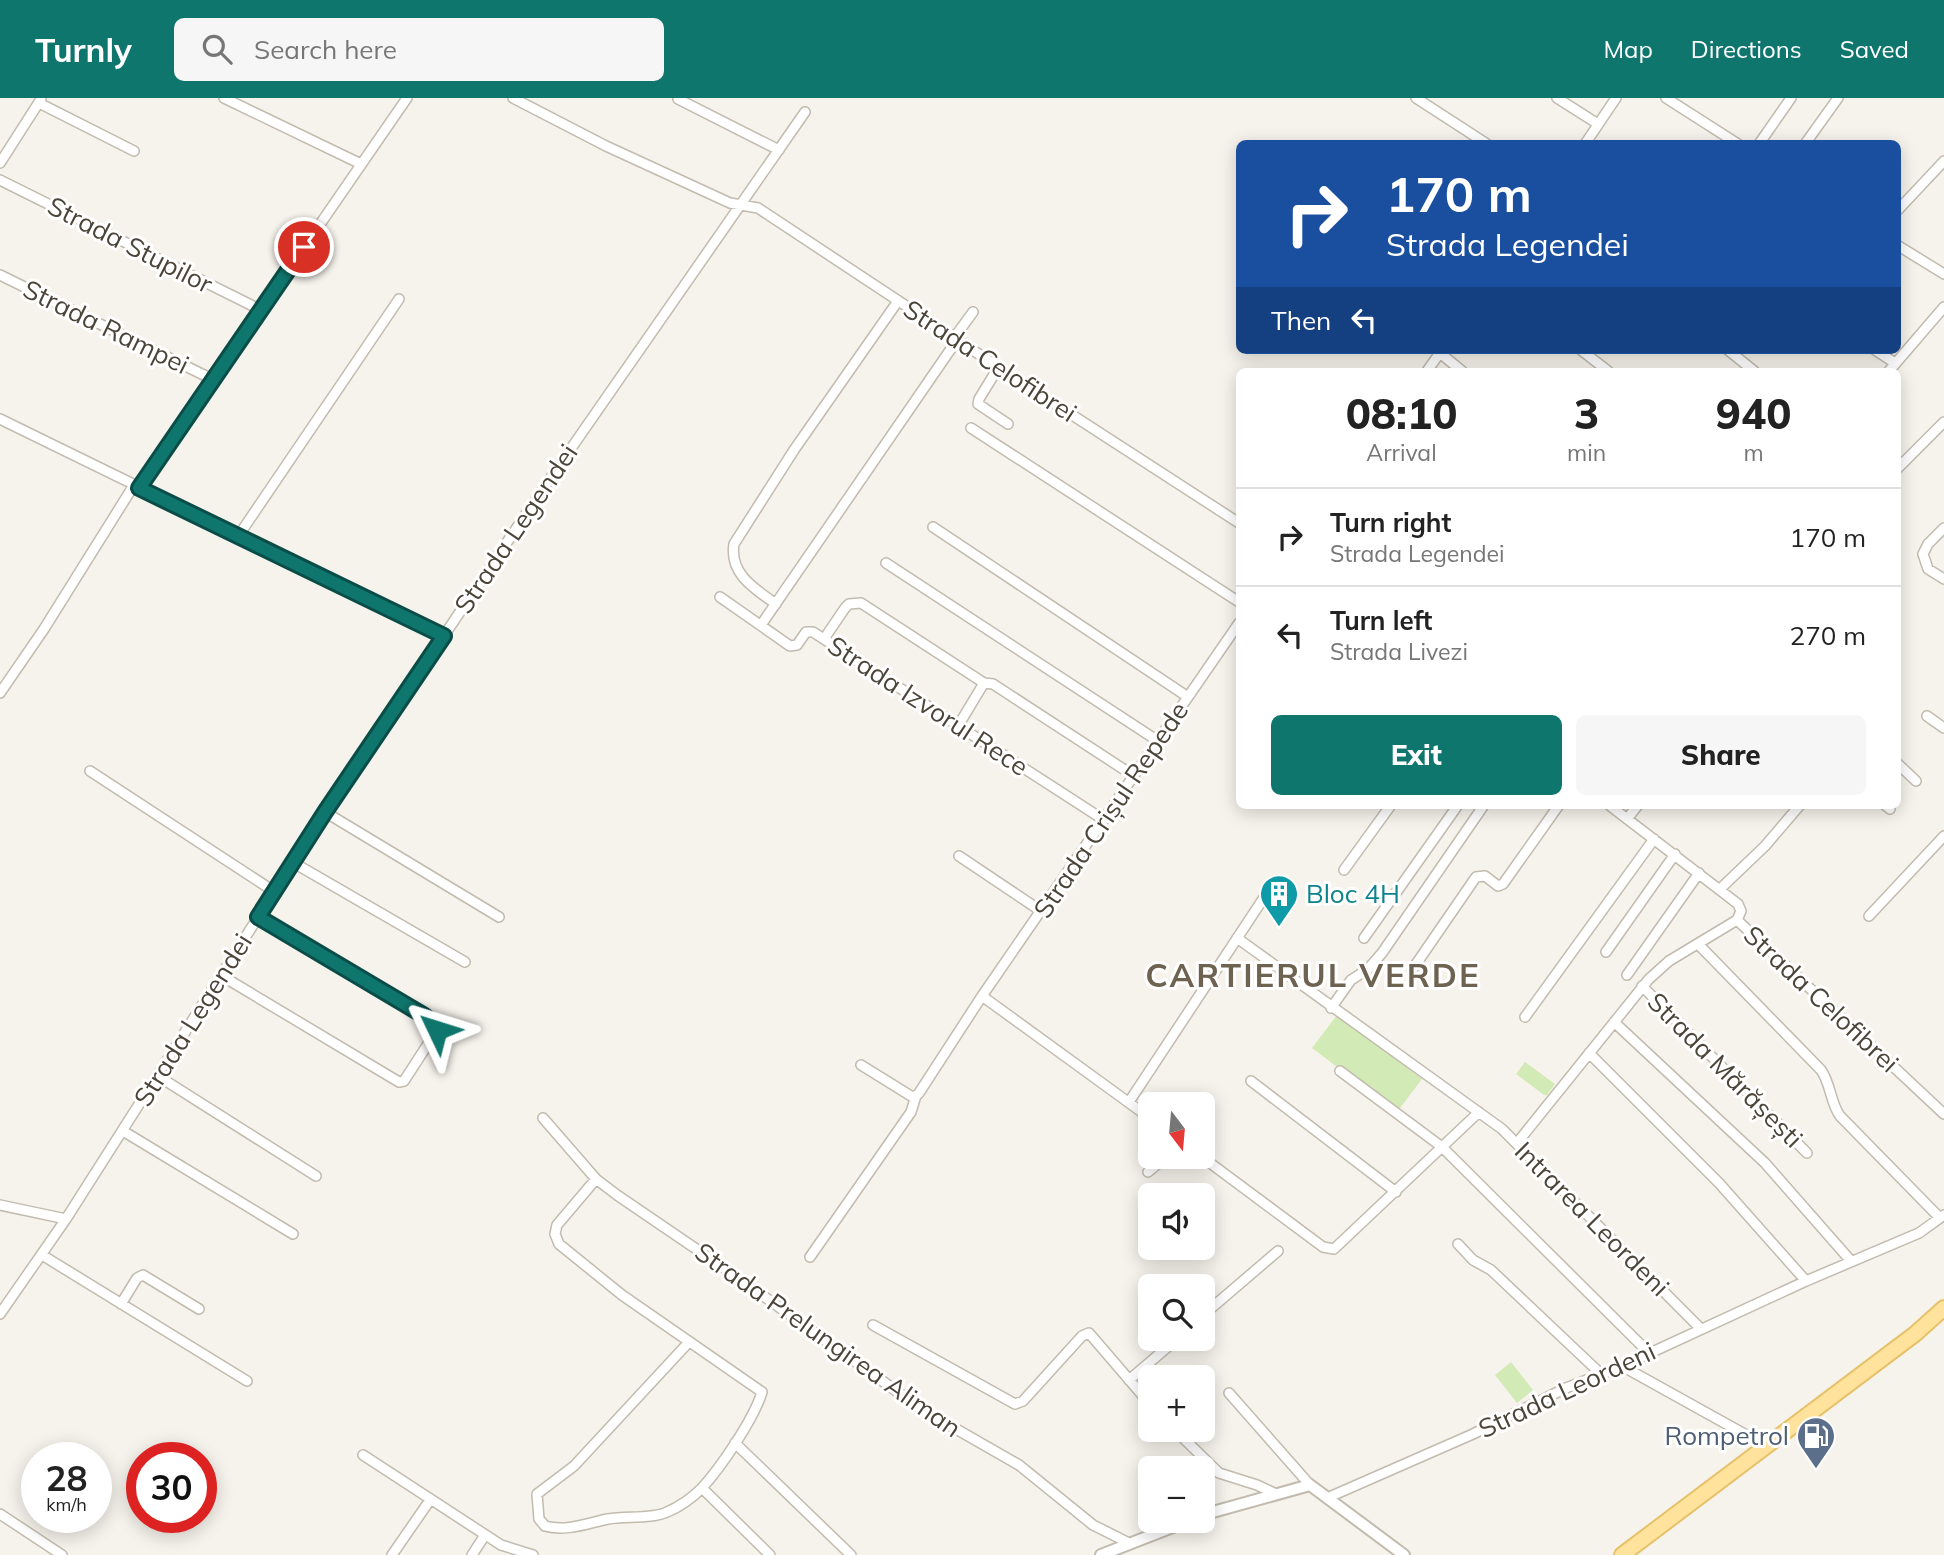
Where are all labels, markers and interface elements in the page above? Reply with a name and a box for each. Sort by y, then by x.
search box [174,18,664,81]
text: Turnly [35,29,132,70]
icon: search [198,30,236,68]
text: Search here [254,33,397,66]
text: Map [1603,34,1653,64]
text: Directions [1691,34,1802,64]
text: Saved [1840,34,1909,64]
text: 170 m [1386,163,1532,224]
icon: right [1271,168,1362,259]
street label: Strada Stupilor [42,189,219,301]
pin [274,217,334,277]
text: Strada Legendei [1386,224,1629,264]
icon: arrive [285,228,323,266]
street label: Strada Rampei [18,272,195,381]
street label: Strada Celofibrei [897,292,1083,429]
icon: left [1345,301,1383,339]
text: Then [1271,304,1331,337]
text: 08:10 [1346,387,1457,440]
text: 3 [1574,387,1599,440]
text: 940 [1716,387,1791,440]
street label: Strada Legendei [447,438,584,620]
text: Arrival [1366,438,1437,467]
text: min [1567,438,1606,467]
text: m [1743,438,1764,467]
text: Turn right [1330,506,1451,539]
icon: right [1271,518,1309,556]
text: 170 m [1790,521,1866,554]
text: Strada Legendei [1330,539,1505,568]
text: Turn left [1330,604,1432,637]
icon: left [1271,616,1309,654]
text: 270 m [1790,619,1866,652]
street label: Strada Izvorul Rece [822,628,1035,783]
text: Strada Livezi [1330,637,1468,666]
street label: Strada Crișul Repede [1026,695,1195,924]
button: Exit [1271,715,1562,795]
button: Share [1576,715,1866,795]
building icon: Bloc 4H [1258,873,1300,928]
place label: Bloc 4H [1306,877,1400,910]
street label: Strada Celofibrei [1737,918,1906,1079]
street label: Strada Legendei [126,927,259,1112]
district label: CARTIERUL VERDE [1145,954,1481,995]
street label: Strada Mărășești [1641,985,1810,1154]
position arrow [400,993,474,1067]
north arrow [1138,1092,1214,1169]
map controls [1138,1092,1215,1533]
street label: Intrarea Leordeni [1508,1134,1677,1303]
button: sound [1138,1183,1215,1260]
street label: Strada Prelungirea Aliman [689,1235,968,1444]
button: search [1138,1274,1215,1351]
street label: Strada Leordeni [1473,1334,1661,1445]
button: + [1138,1365,1215,1442]
fuel station icon: Rompetrol [1795,1415,1837,1470]
place label: Rompetrol [1664,1419,1789,1452]
speed limit sign: 30 [126,1442,217,1533]
text: 28 [45,1456,88,1500]
button: − [1138,1456,1215,1533]
text: km/h [46,1493,87,1516]

